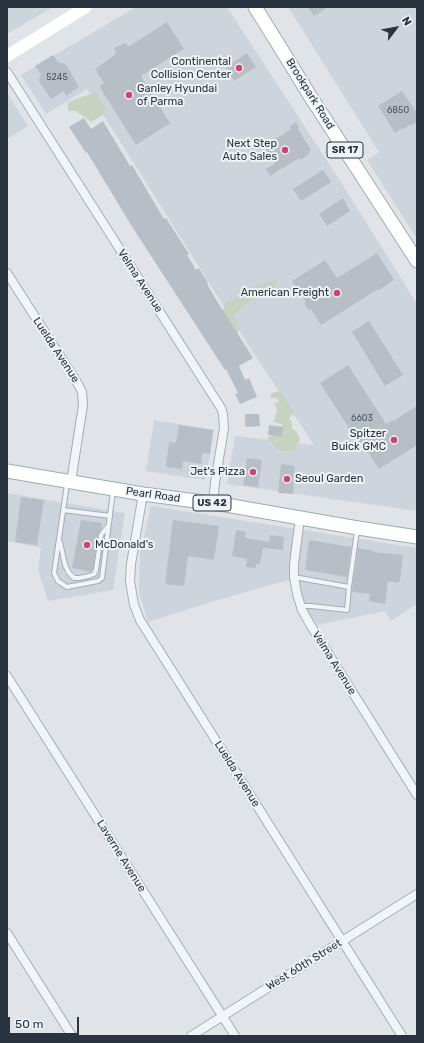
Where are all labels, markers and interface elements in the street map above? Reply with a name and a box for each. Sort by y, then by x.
north arrow [376,8,416,48]
text: N [399,15,414,28]
place label: Continental Collision Center [151,55,231,81]
street label: Brookpark Road [283,56,337,132]
marker: Continental Collision Center [234,63,244,73]
house number: 5245 [46,72,68,82]
place label: Ganley Hyundai of Parma [137,82,217,108]
marker: Ganley Hyundai of Parma [124,90,134,100]
house number: 6850 [387,105,409,115]
place label: Next Step Auto Sales [222,137,277,163]
road number: SR 17 [327,142,363,158]
marker: Next Step Auto Sales [280,145,290,155]
street label: Velma Avenue [115,247,165,315]
place label: American Freight [241,286,329,300]
marker: American Freight [332,288,342,298]
street label: Luelda Avenue [30,315,82,385]
house number: 6603 [351,413,373,423]
place label: Spitzer Buick GMC [331,427,386,453]
marker: Spitzer Buick GMC [389,435,399,445]
place label: Jet's Pizza [190,465,245,479]
marker: Jet's Pizza [248,467,258,477]
place label: Seoul Garden [295,472,363,486]
marker: Seoul Garden [282,474,292,484]
street label: Pearl Road [125,485,181,505]
road number: US 42 [193,495,231,511]
place label: McDonald's [95,538,153,552]
marker: McDonald's [82,540,92,550]
street label: Velma Avenue [309,629,359,697]
street label: Luelda Avenue [211,739,263,809]
street label: Laverne Avenue [94,818,148,894]
street label: West 60th Street [264,936,344,994]
scale bar [10,1009,81,1035]
text: 50 m [15,1017,43,1031]

